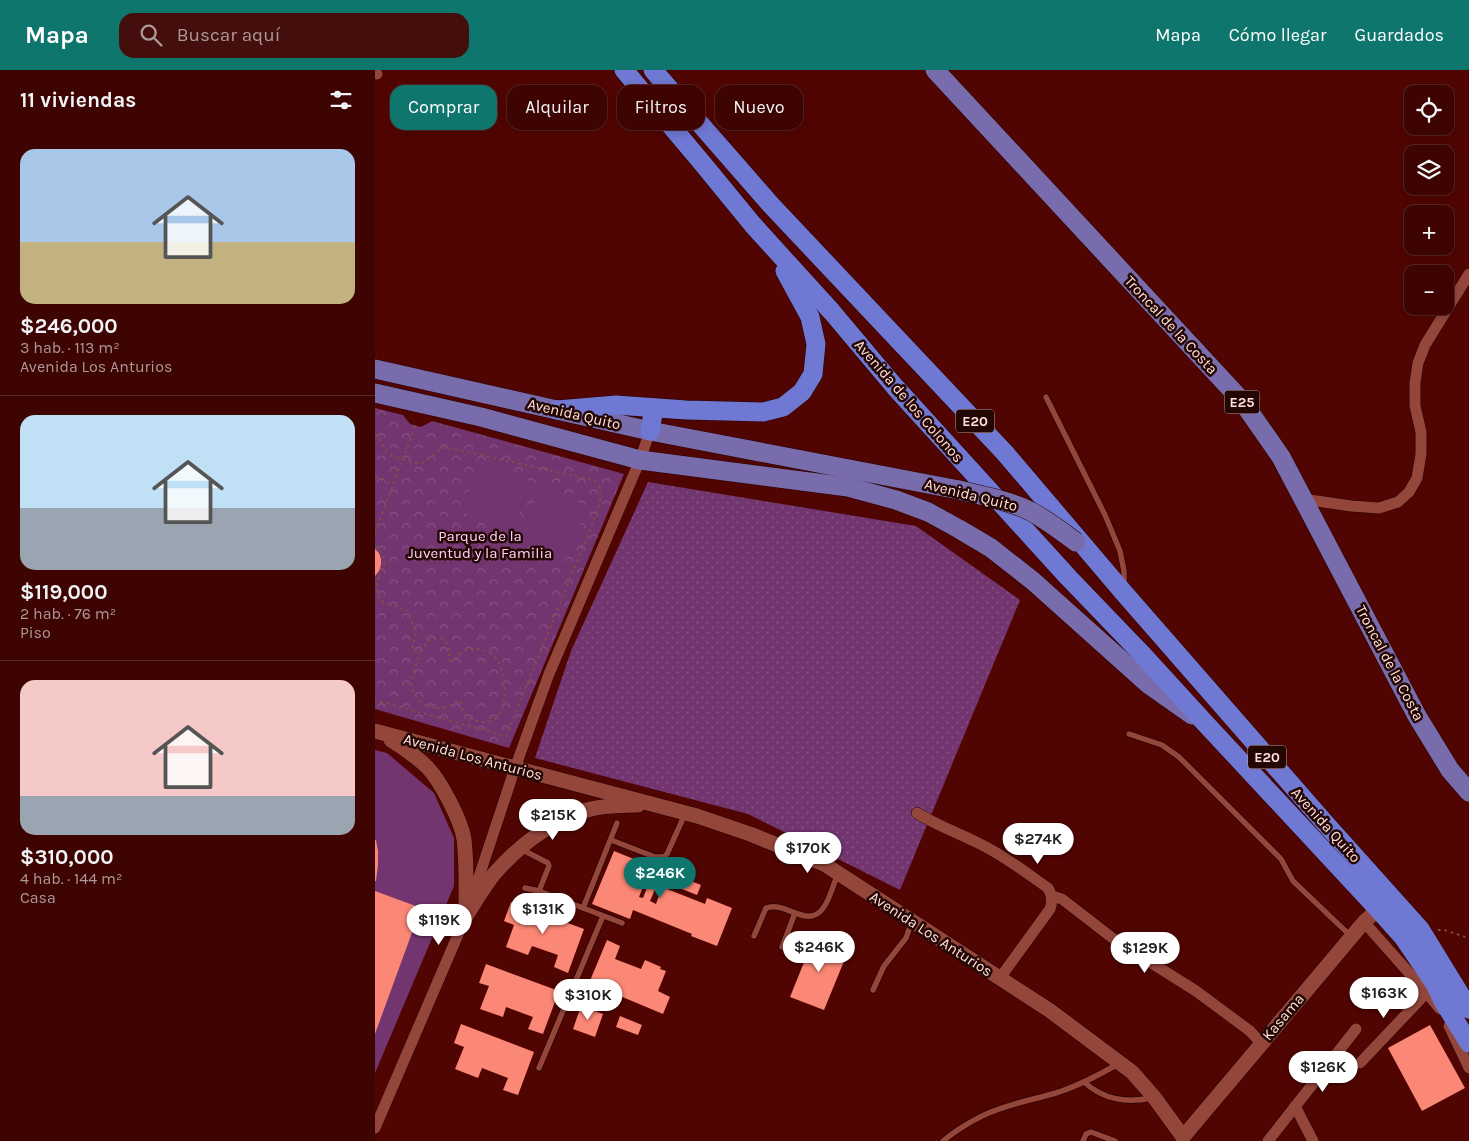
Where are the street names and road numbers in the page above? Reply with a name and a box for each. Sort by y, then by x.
street label: Troncal de la Costa [1121,272,1221,378]
street label: Avenida de los Colonos [851,336,967,466]
road number: E25 [1225,391,1259,414]
street label: Avenida Quito [526,395,622,433]
road number: E20 [956,410,994,432]
street label: Avenida Quito [923,475,1019,515]
street label: Troncal de la Costa [1352,602,1428,724]
street label: Avenida Los Anturios [402,730,544,784]
road number: E20 [1248,746,1286,769]
street label: Avenida Quito [1288,784,1364,866]
street label: Avenida Los Anturios [866,888,996,980]
street label: Kasama [1258,990,1308,1044]

